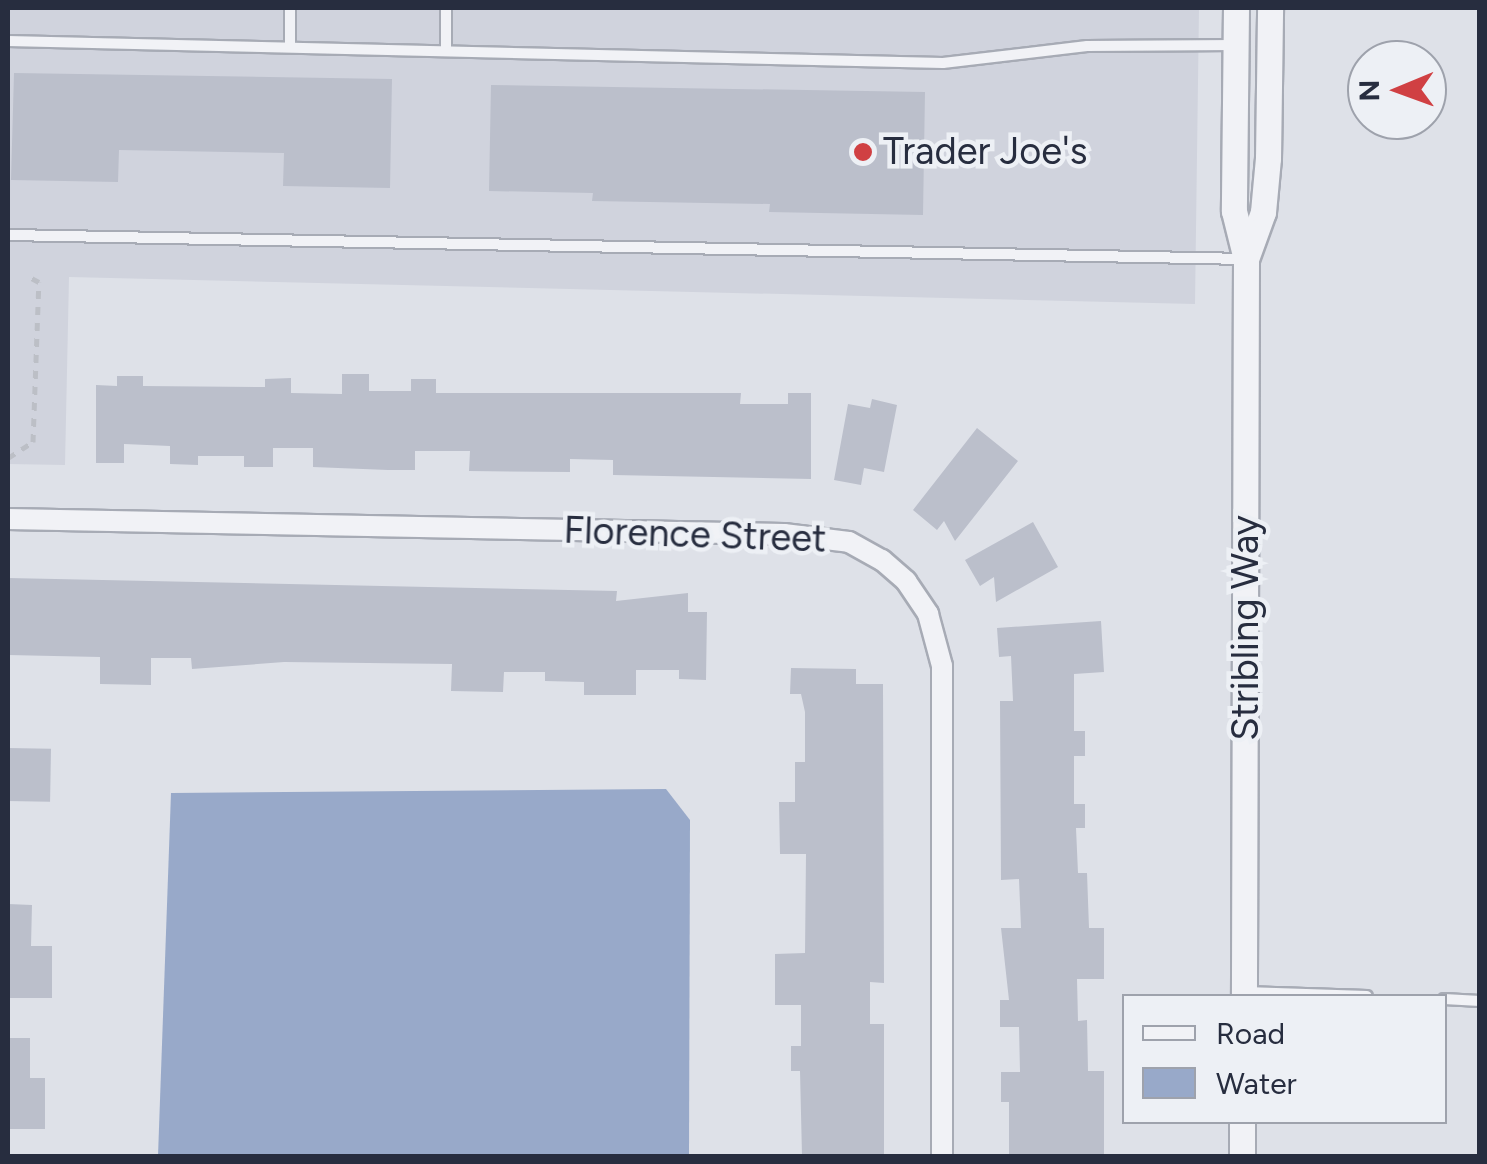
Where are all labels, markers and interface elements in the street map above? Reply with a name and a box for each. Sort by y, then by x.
north arrow [1347,40,1447,140]
text: N [1352,79,1386,102]
place label: Trader Joe's [883,129,1087,175]
marker: Trader Joe's [852,141,874,163]
street label: Florence Street [563,508,827,562]
street label: Stribling Way [1223,515,1269,741]
legend [1122,994,1447,1124]
text: Road [1216,1015,1285,1052]
text: Water [1216,1065,1297,1102]

